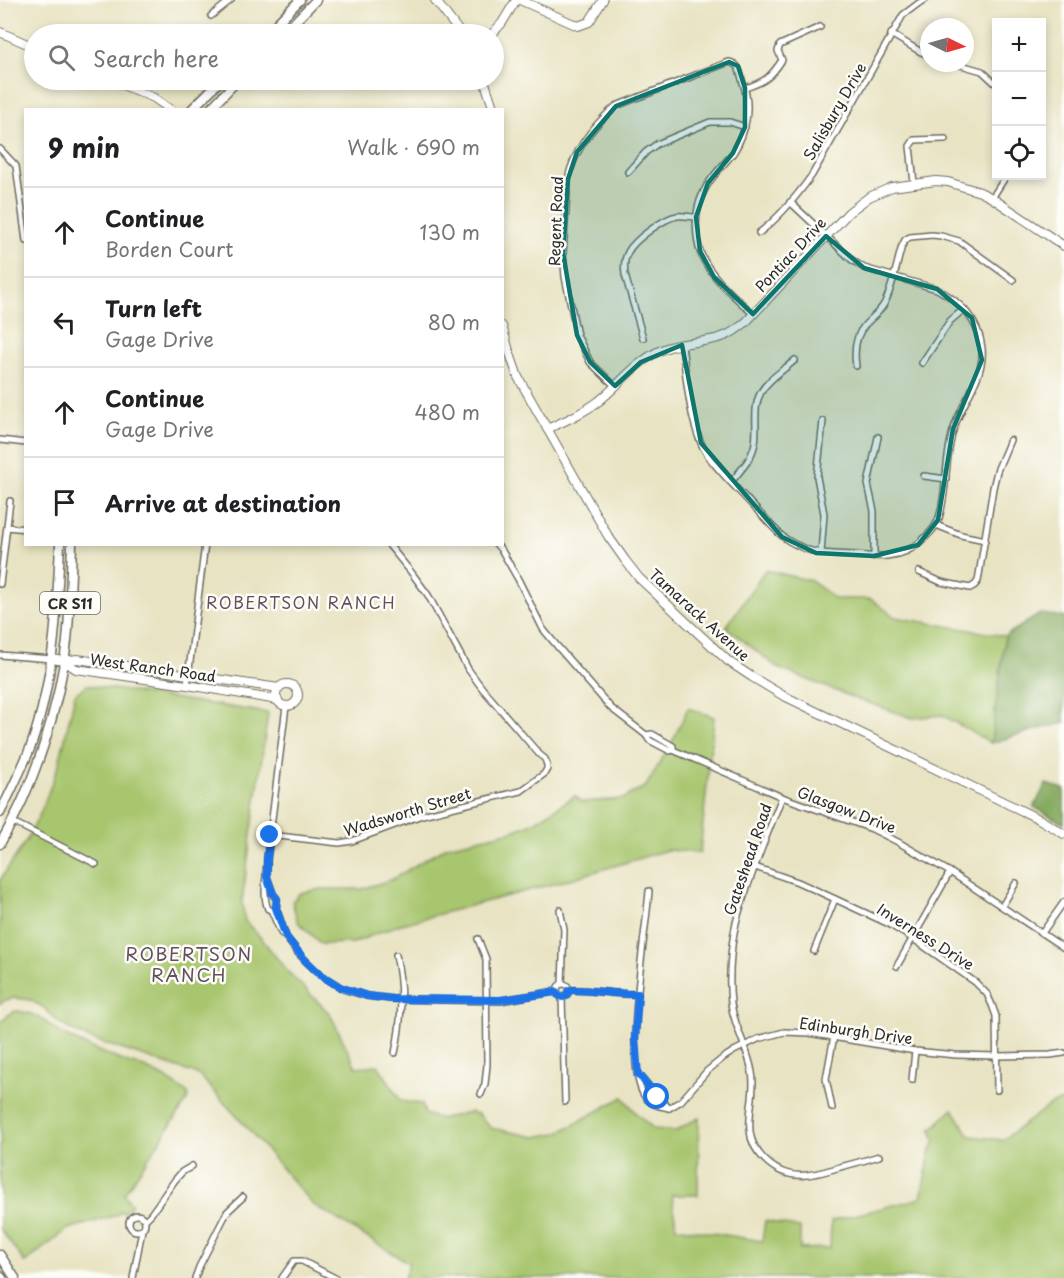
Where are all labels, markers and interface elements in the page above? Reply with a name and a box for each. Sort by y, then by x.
north arrow [920,18,974,72]
map controls [992,18,1046,180]
button: + [992,18,1046,72]
search box [24,24,504,90]
icon: search [45,41,78,74]
text: Search here [93,41,219,74]
street label: Salisbury Drive [797,58,871,164]
button: − [992,72,1046,126]
button: locate [992,126,1046,180]
text: 9 min [48,128,120,167]
text: Walk · 690 m [347,132,480,162]
street label: Regent Road [542,176,568,266]
text: Continue [105,201,204,234]
street label: Pontiac Drive [749,211,831,297]
icon: ahead [48,216,81,249]
text: 130 m [420,217,480,247]
text: Borden Court [105,234,233,264]
text: Turn left [105,291,202,324]
icon: left [48,306,81,339]
text: 80 m [428,307,480,337]
text: Gage Drive [105,324,214,354]
text: Continue [105,381,204,414]
icon: ahead [48,396,81,429]
text: 480 m [415,397,480,427]
text: Gage Drive [105,414,214,444]
icon: arrive [48,486,81,519]
text: Arrive at destination [105,486,341,519]
street label: Tamarack Avenue [644,562,756,666]
district label: ROBERTSON RANCH [206,590,396,614]
road number: CR S11 [40,592,100,614]
street label: West Ranch Road [88,647,218,687]
street label: Glasgow Drive [794,780,900,838]
street label: Wadsworth Street [341,781,473,841]
street label: Gateshead Road [717,800,777,918]
route end [256,821,282,847]
street label: Inverness Drive [873,897,979,975]
district label: ROBERTSON RANCH [125,940,253,988]
street label: Edinburgh Drive [798,1011,914,1049]
route start [643,1083,669,1109]

